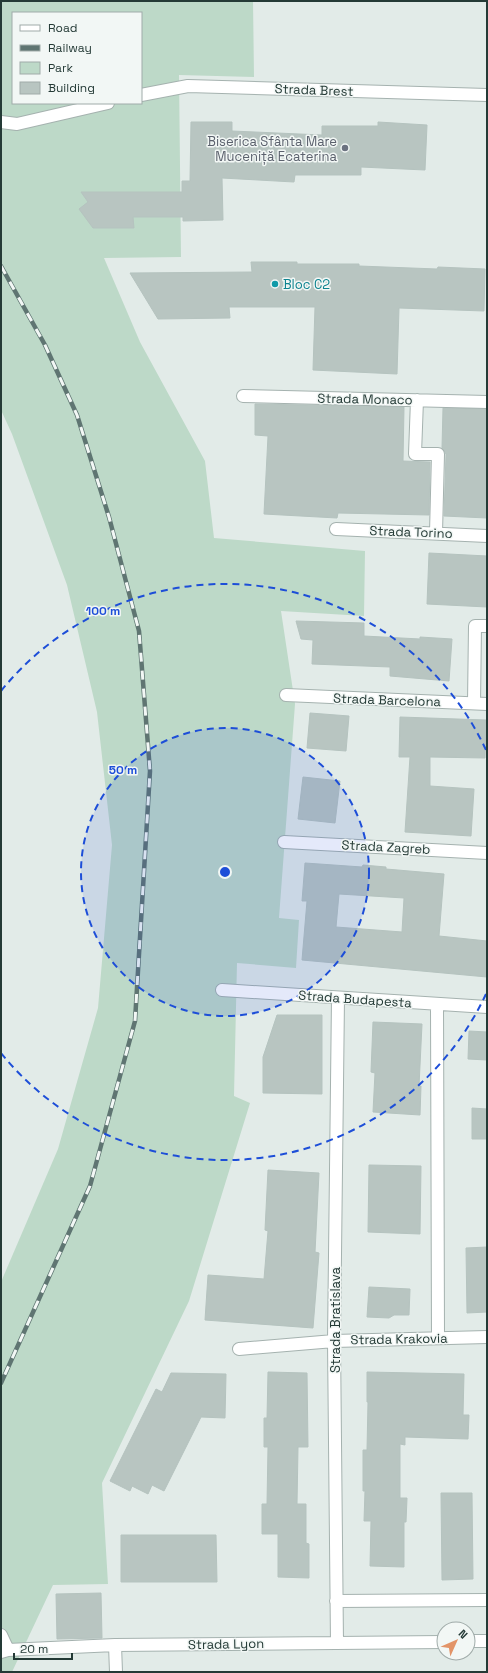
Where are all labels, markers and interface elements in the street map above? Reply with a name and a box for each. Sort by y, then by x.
legend [12,12,142,104]
text: Road [48,20,77,36]
text: Railway [48,40,92,56]
text: Park [48,60,73,76]
text: Building [48,80,95,96]
street label: Strada Brest [274,80,354,100]
place label: Biserica Sfânta Mare Muceniță Ecaterina [207,133,338,165]
marker: Biserica Sfânta Mare Muceniță Ecaterina [340,143,350,153]
place label: Bloc C2 [283,276,330,293]
marker: Bloc C2 [270,279,280,289]
street label: Strada Monaco [317,390,413,408]
street label: Strada Torino [369,522,453,542]
text: 100 m [86,603,120,619]
street label: Strada Barcelona [333,690,442,710]
text: 50 m [109,762,137,778]
street label: Strada Zagreb [341,836,431,858]
centre of rings [218,865,232,879]
street label: Strada Budapesta [298,987,413,1011]
street label: Strada Bratislava [327,1266,344,1373]
street label: Strada Krakovia [350,1330,448,1348]
north arrow [436,1621,476,1661]
text: N [456,1626,471,1641]
scale bar [14,1635,72,1661]
street label: Strada Lyon [188,1635,264,1653]
text: 20 m [20,1641,48,1657]

